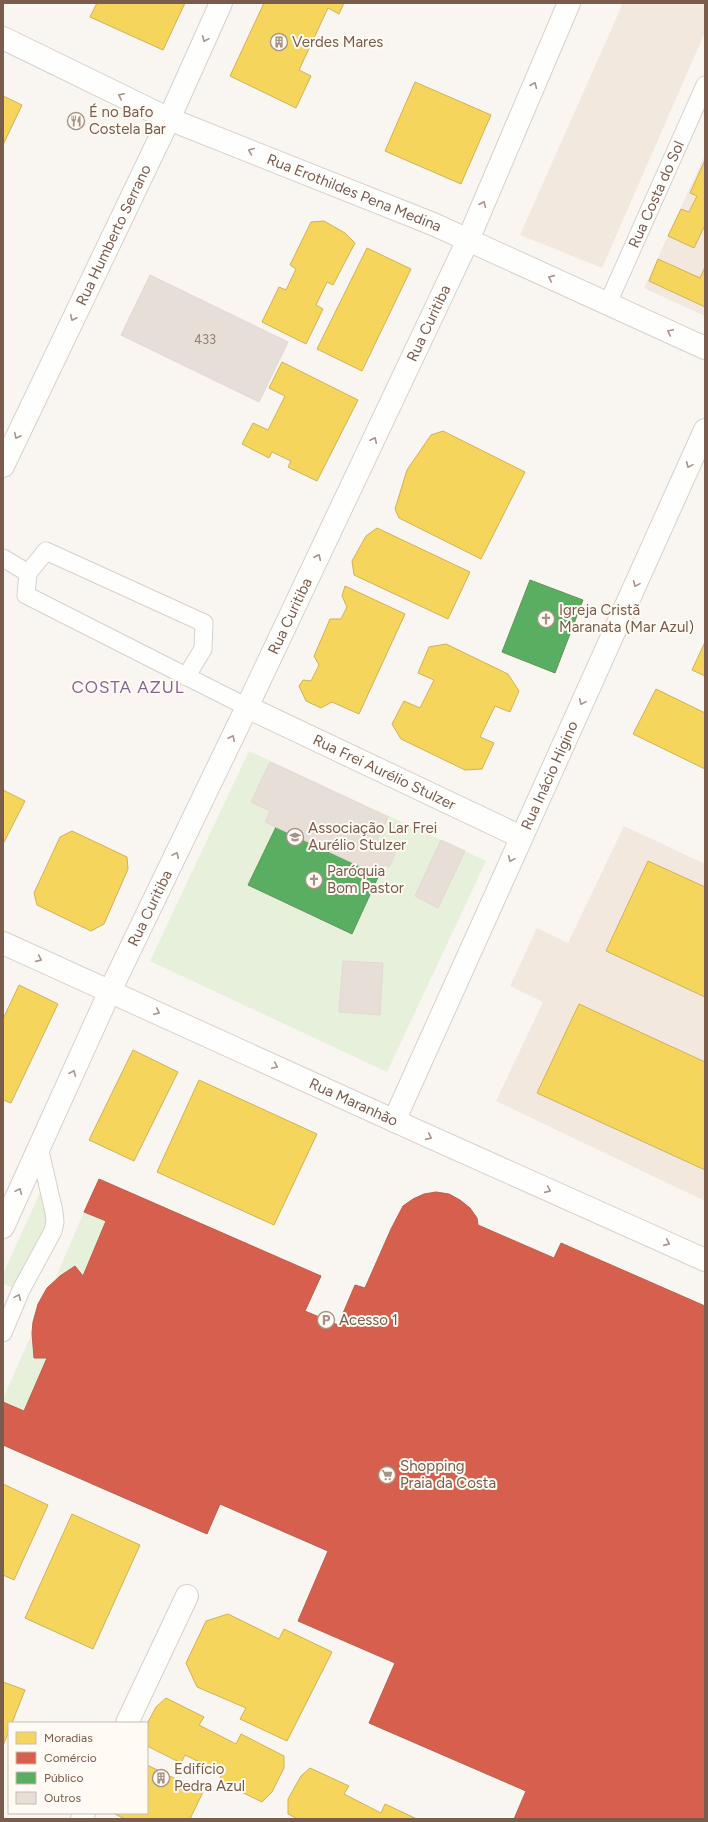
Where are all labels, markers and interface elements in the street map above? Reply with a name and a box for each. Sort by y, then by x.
building icon: Verdes Mares [269,32,289,52]
place label: Verdes Mares [292,33,383,51]
one-way arrow [202,34,210,42]
one-way arrow [530,81,538,88]
one-way arrow [118,93,125,101]
place label: É no Bafo Costela Bar [89,103,166,138]
restaurant icon: É no Bafo Costela Bar [66,111,86,131]
street label: Rua Costa do Sol [625,138,688,251]
one-way arrow [247,148,255,156]
street label: Rua Erothildes Pena Medina [264,150,444,236]
street label: Rua Humberto Serrano [72,161,155,308]
one-way arrow [478,201,486,209]
one-way arrow [548,275,556,283]
street label: Rua Curitiba [403,282,454,364]
one-way arrow [70,314,78,322]
one-way arrow [666,329,674,337]
house number: 433 [194,332,216,347]
one-way arrow [14,431,22,439]
one-way arrow [369,436,377,444]
one-way arrow [686,461,694,469]
one-way arrow [313,554,321,562]
street label: Rua Curitiba [264,575,316,657]
one-way arrow [632,580,640,587]
place label: Igreja Cristã Maranata (Mar Azul) [559,601,694,636]
church icon: Igreja Cristã Maranata (Mar Azul) [536,609,556,629]
district label: COSTA AZUL [71,677,185,697]
one-way arrow [579,698,587,706]
street label: Rua Inácio Higino [517,718,582,833]
street label: Rua Frei Aurélio Stulzer [310,731,459,814]
one-way arrow [227,735,235,742]
place label: Associação Lar Frei Aurélio Stulzer [308,819,437,854]
school or university icon: Associação Lar Frei Aurélio Stulzer [285,827,305,847]
one-way arrow [171,852,178,859]
one-way arrow [508,855,516,862]
place label: Paróquia Bom Pastor [327,862,404,897]
street label: Rua Curitiba [124,867,176,949]
church icon: Paróquia Bom Pastor [304,870,324,890]
one-way arrow [34,954,42,962]
one-way arrow [153,1007,160,1015]
one-way arrow [271,1061,279,1069]
one-way arrow [68,1069,76,1076]
street label: Rua Maranhão [306,1074,401,1130]
one-way arrow [425,1132,433,1140]
one-way arrow [544,1185,551,1193]
one-way arrow [14,1188,22,1195]
one-way arrow [662,1238,670,1246]
one-way arrow [13,1294,21,1302]
parking icon: Acesso 1 [316,1310,336,1330]
place label: Acesso 1 [339,1311,398,1329]
place label: Shopping Praia da Costa [400,1457,496,1492]
supermarket icon: Shopping Praia da Costa [377,1465,397,1485]
legend [8,1722,148,1814]
text: Moradias [44,1731,93,1745]
text: Comércio [44,1751,97,1765]
place label: Edifício Pedra Azul [174,1760,245,1795]
building icon: Edifício Pedra Azul [151,1768,171,1788]
text: Público [44,1771,84,1785]
text: Outros [44,1791,82,1805]

